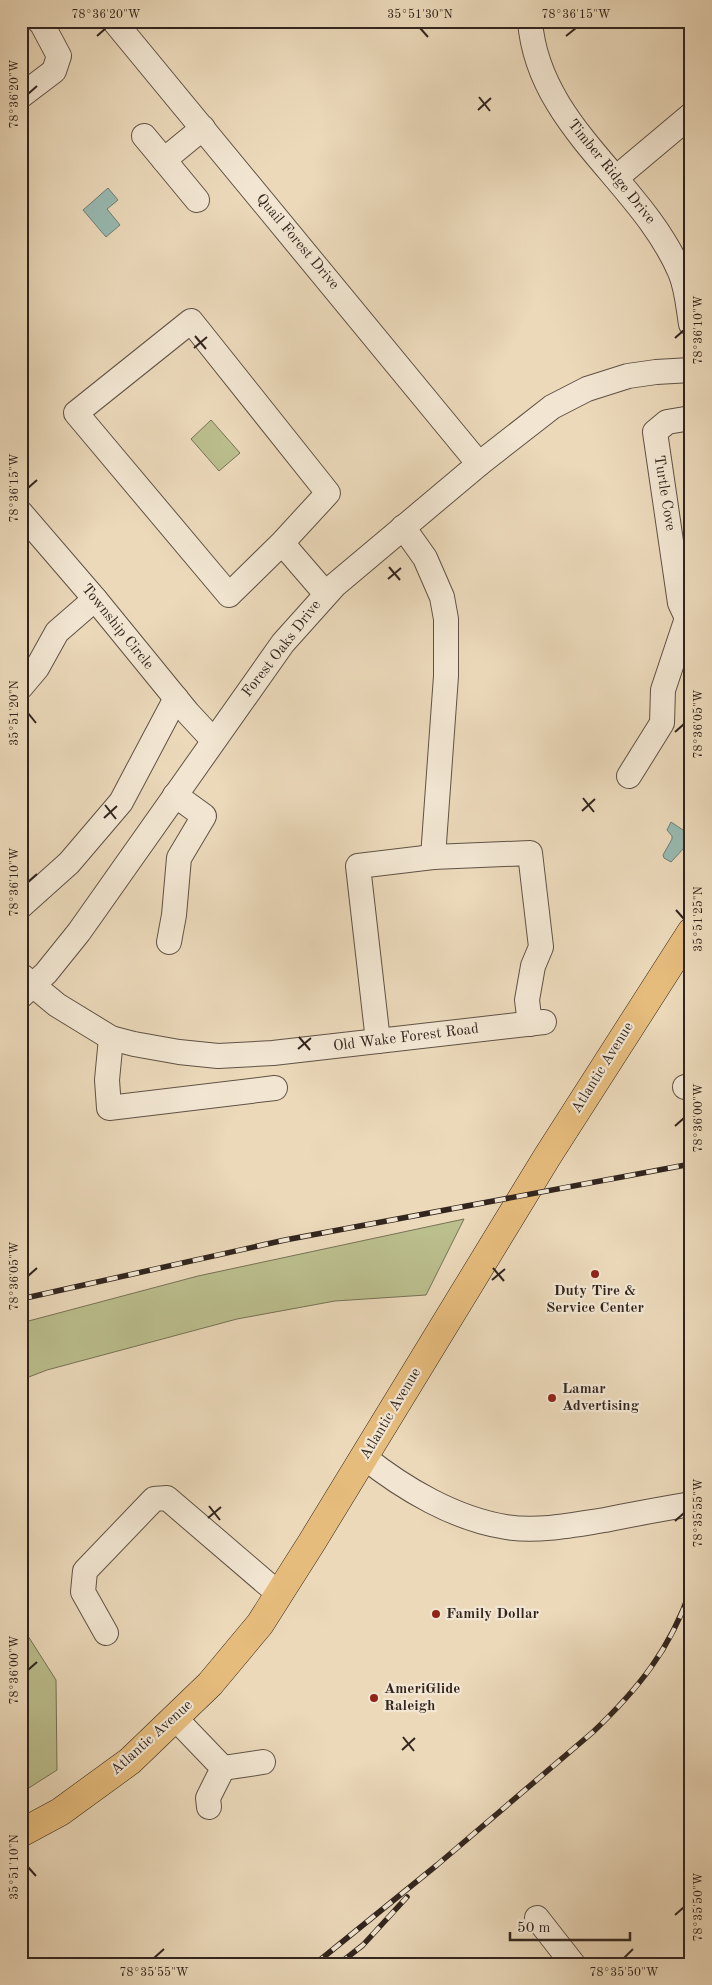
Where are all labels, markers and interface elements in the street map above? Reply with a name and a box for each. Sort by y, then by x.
text: 35°51'30"N [387,8,453,21]
text: 78°36'15"W [541,8,611,21]
text: 78°36'20"W [71,9,141,21]
text: 78°36'20"W [9,59,21,129]
street label: Timber Ridge Drive [564,117,658,227]
street label: Quail Forest Drive [253,191,341,293]
text: 78°36'10"W [693,295,705,365]
text: 78°36'15"W [8,453,21,523]
street label: Turtle Cove [651,454,677,532]
street label: Township Circle [78,581,156,673]
street label: Forest Oaks Drive [240,598,324,700]
text: 35°51'20"N [8,680,21,746]
text: 78°36'05"W [692,689,705,759]
text: 78°36'10"W [9,847,21,917]
text: 35°51'25"N [692,886,705,952]
street label: Atlantic Avenue [569,1020,637,1116]
street label: Old Wake Forest Road [332,1022,480,1054]
text: 78°36'00"W [693,1083,705,1153]
text: 78°36'05"W [8,1241,21,1311]
marker: Duty Tire & Service Center [589,1268,601,1280]
place label: Duty Tire & Service Center [546,1284,644,1316]
street label: Atlantic Avenue [358,1366,424,1462]
place label: Lamar Advertising [562,1382,640,1414]
marker: Lamar Advertising [546,1392,558,1404]
text: 78°35'55"W [692,1478,705,1548]
place label: Family Dollar [446,1607,540,1622]
marker: Family Dollar [430,1608,442,1620]
text: 78°36'00"W [9,1635,21,1705]
place label: AmeriGlide Raleigh [384,1682,460,1714]
marker: AmeriGlide Raleigh [368,1692,380,1704]
street label: Atlantic Avenue [108,1698,196,1778]
text: 35°51'10"N [8,1834,21,1900]
text: 78°35'50"W [692,1872,705,1942]
scale bar [510,1910,630,1942]
text: 50 m [517,1921,551,1936]
text: 78°35'55"W [119,1966,189,1979]
text: 78°35'50"W [589,1966,659,1979]

